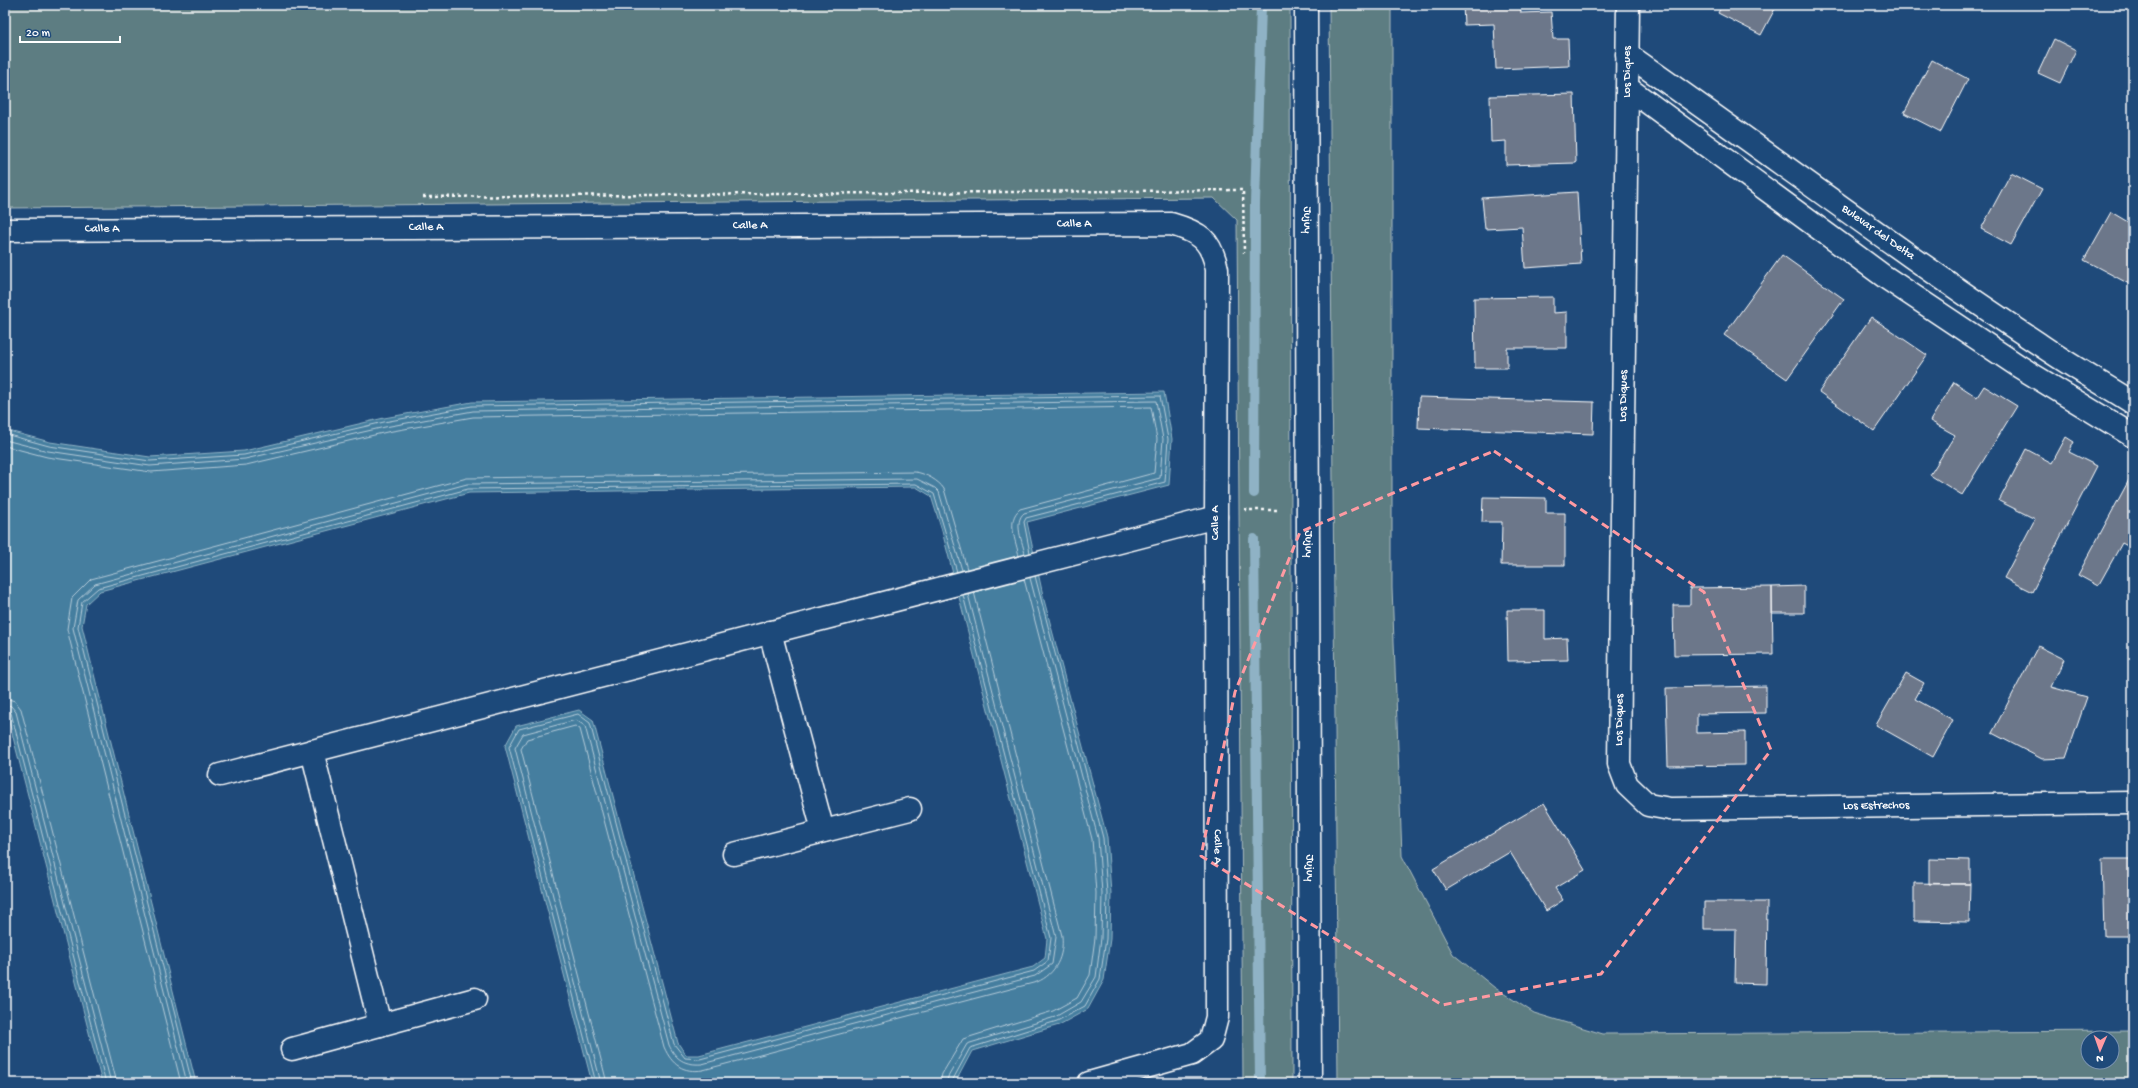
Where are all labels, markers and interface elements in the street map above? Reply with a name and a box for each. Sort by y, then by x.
scale bar [20,18,120,44]
text: 20 m [26,27,51,41]
street label: Los Diques [1621,46,1635,98]
street label: Bulevar del Delta [1838,202,1917,264]
street label: Jujuy [1300,206,1314,234]
street label: Calle A [1057,217,1092,232]
street label: Calle A [733,219,768,233]
street label: Calle A [409,221,444,235]
street label: Calle A [85,222,120,237]
street label: Los Diques [1617,369,1631,422]
street label: Calle A [1209,505,1223,540]
street label: Jujuy [1301,530,1315,558]
street label: Los Diques [1613,693,1627,746]
street label: Los Estrechos [1843,799,1910,814]
street label: Calle A [1210,829,1224,865]
street label: Jujuy [1302,854,1316,882]
north arrow [2080,1030,2120,1070]
text: N [2096,1052,2104,1064]

